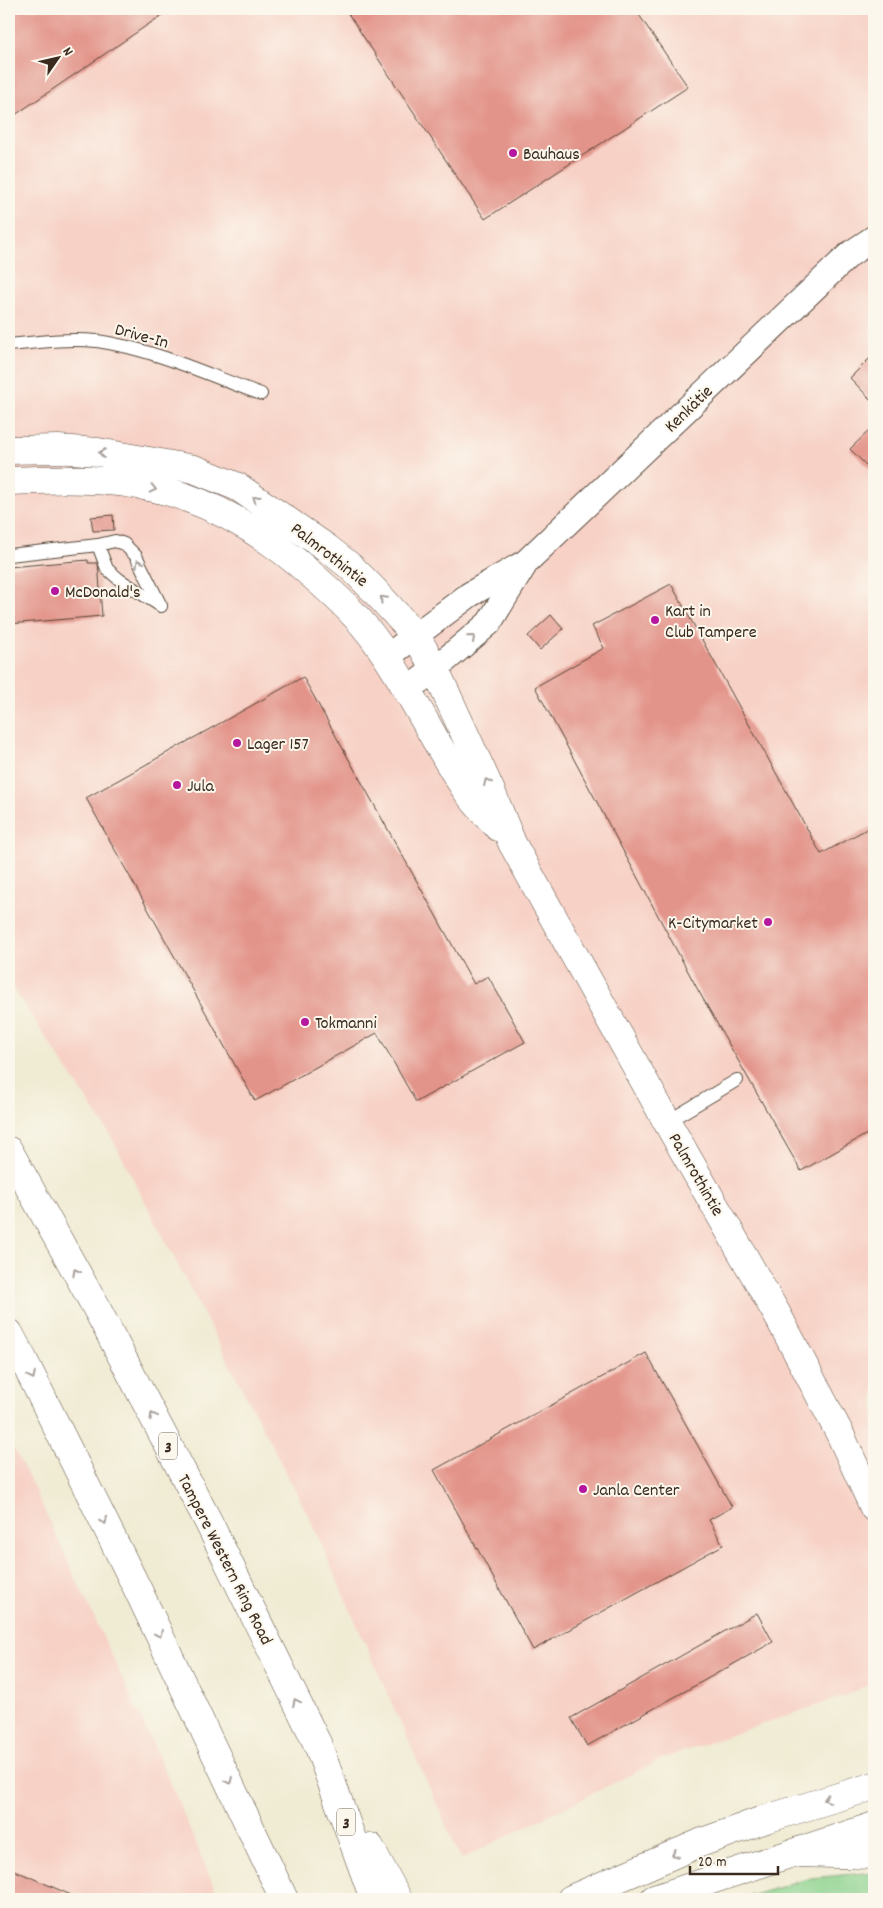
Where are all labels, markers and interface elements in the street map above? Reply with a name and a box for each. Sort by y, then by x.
north arrow [32,32,82,82]
text: N [57,43,77,60]
place label: Bauhaus [523,143,580,168]
marker: Bauhaus [507,147,519,159]
street label: Drive-In [112,318,171,357]
street label: Kenkätie [660,380,720,439]
one-way arrow [98,449,106,459]
one-way arrow [149,483,158,494]
one-way arrow [252,496,262,505]
street label: Palmrothintie [284,518,373,594]
one-way arrow [135,559,145,568]
place label: McDonald's [65,581,141,606]
marker: McDonald's [49,585,61,597]
one-way arrow [380,596,389,605]
place label: Kart in Club Tampere [665,600,757,646]
marker: Kart in Club Tampere [649,614,661,626]
one-way arrow [467,634,476,643]
place label: Lager 157 [247,733,309,758]
marker: Lager 157 [231,737,243,749]
place label: Jula [187,775,215,800]
one-way arrow [482,778,493,787]
marker: Jula [171,779,183,791]
place label: K-Citymarket [668,912,758,937]
marker: K-Citymarket [762,916,774,928]
place label: Tokmanni [315,1012,377,1037]
marker: Tokmanni [299,1016,311,1028]
street label: Palmrothintie [661,1129,729,1222]
one-way arrow [73,1269,83,1278]
one-way arrow [26,1371,36,1380]
one-way arrow [149,1412,159,1421]
road number: 3 [159,1432,177,1460]
street label: Tampere Western Ring Road [170,1470,278,1650]
place label: Janla Center [593,1479,680,1504]
marker: Janla Center [577,1483,589,1495]
one-way arrow [98,1516,108,1525]
one-way arrow [153,1629,163,1638]
one-way arrow [292,1698,302,1707]
one-way arrow [223,1776,233,1785]
one-way arrow [824,1794,832,1804]
road number: 3 [337,1808,355,1835]
scale bar [690,1843,778,1875]
one-way arrow [671,1848,680,1859]
text: 20 m [698,1852,726,1874]

